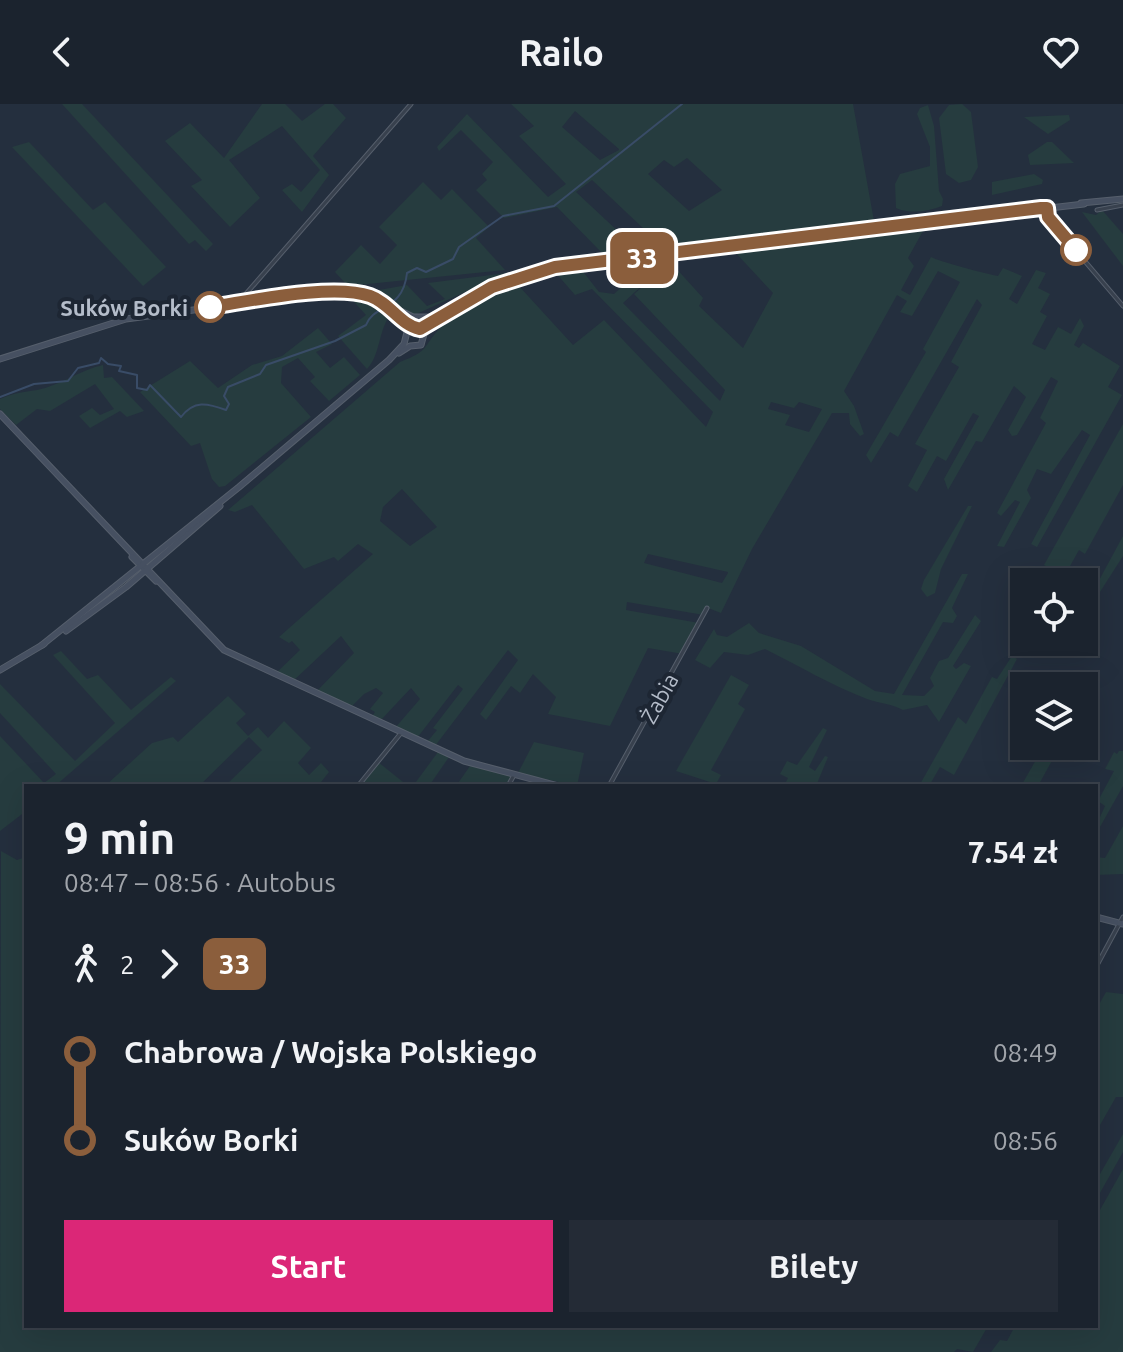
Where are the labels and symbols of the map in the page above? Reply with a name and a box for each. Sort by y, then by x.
line badge: 33 [606,232,678,284]
unlabelled marker [1061,235,1091,265]
marker: Suków Borki [195,292,225,322]
place label: Suków Borki [60,295,188,320]
street label: Żabia [635,669,683,727]

